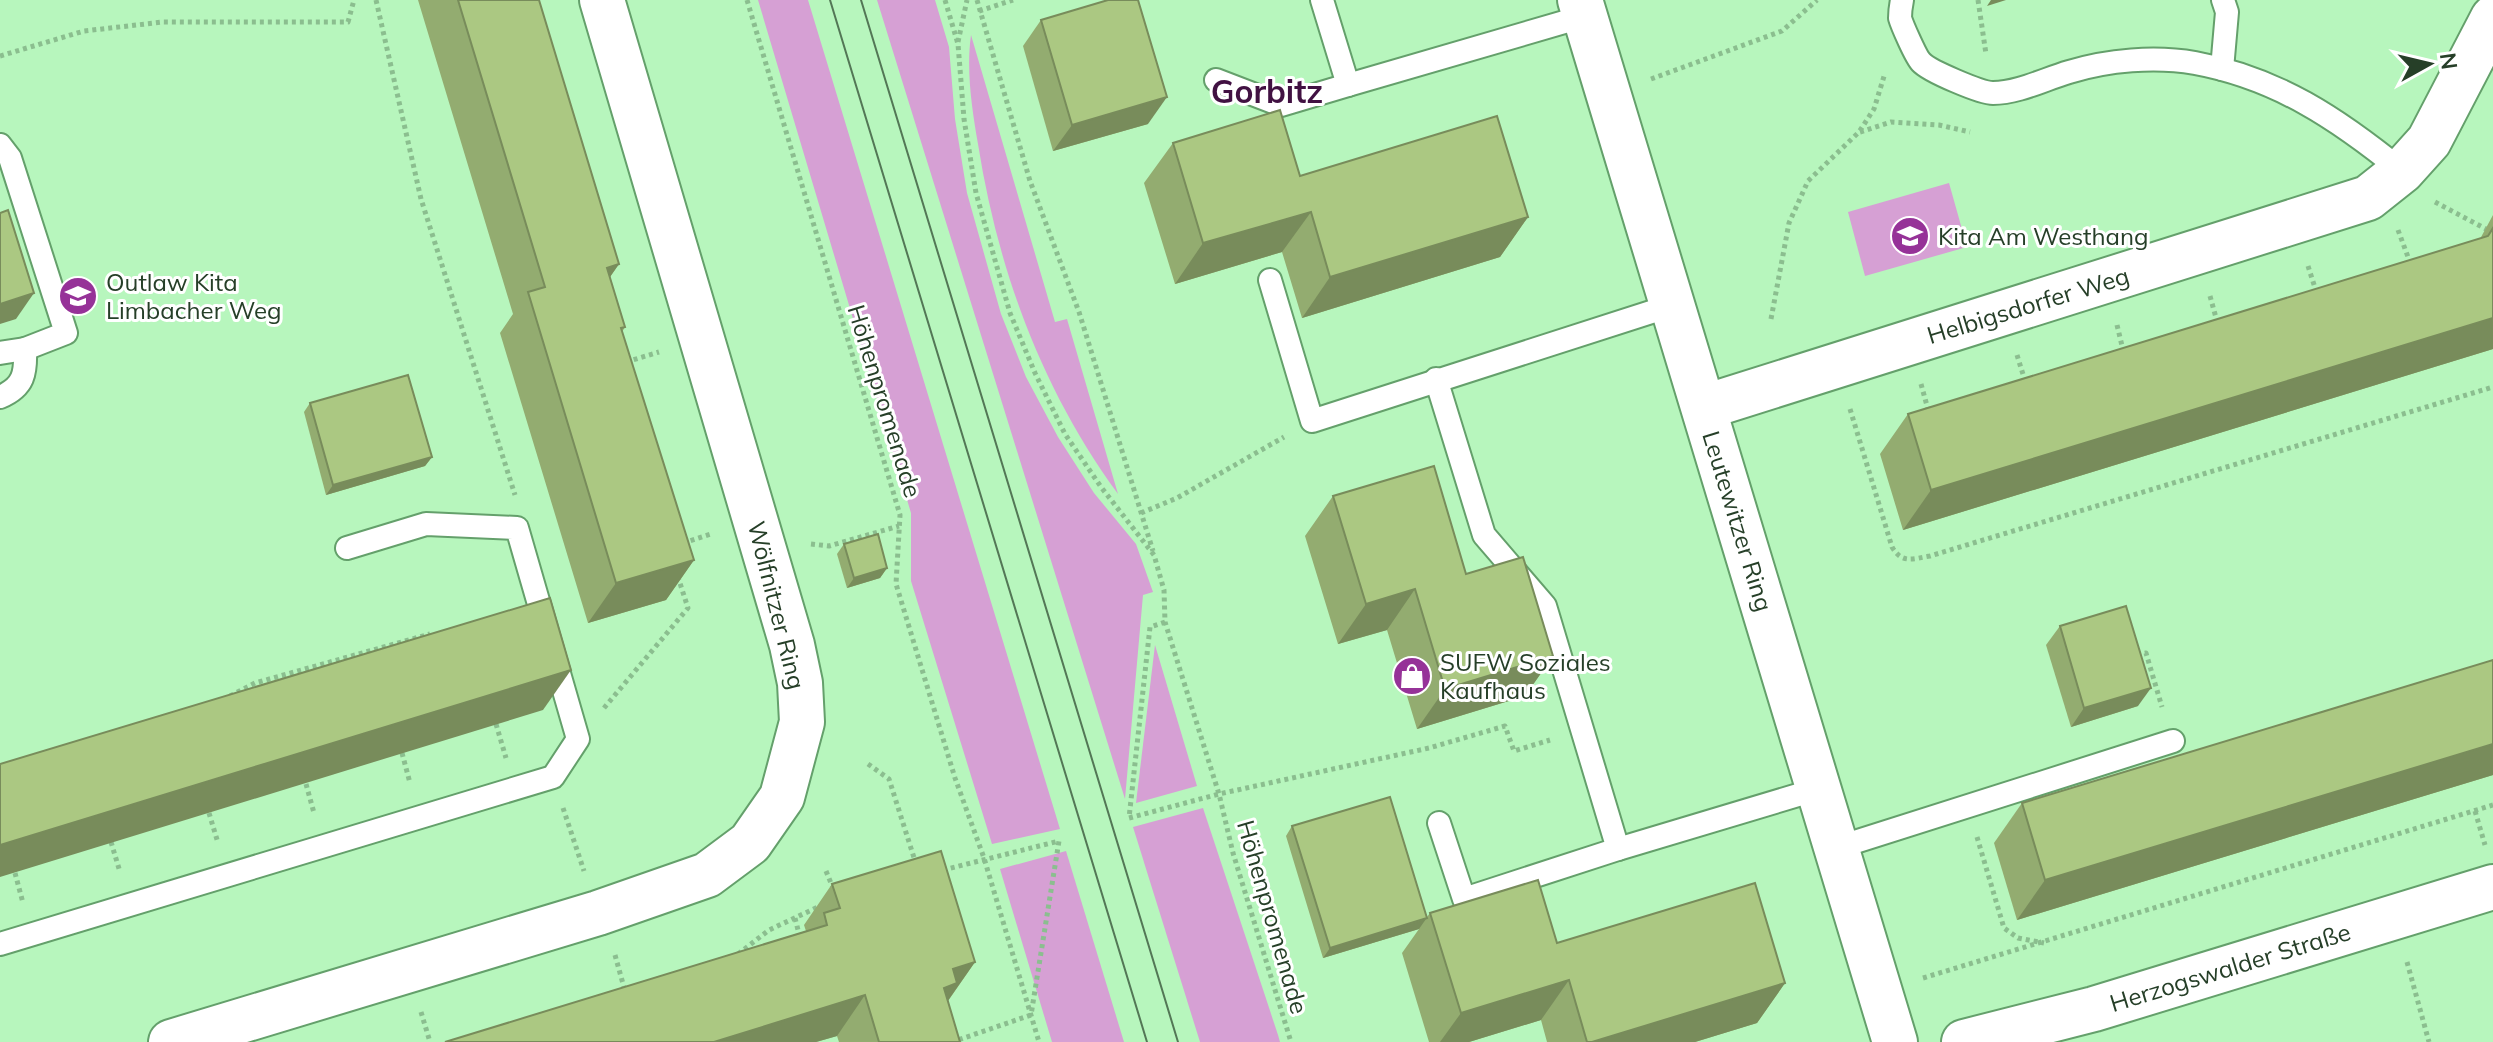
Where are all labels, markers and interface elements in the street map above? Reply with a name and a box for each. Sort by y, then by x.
north arrow [2389,24,2469,104]
text: N [2434,51,2464,71]
district label: Gorbitz [1211,71,1323,111]
school or university icon: Kita Am Westhang [1889,215,1931,257]
place label: Kita Am Westhang [1938,221,2149,251]
street label: Helbigsdorfer Weg [1923,260,2133,350]
place label: Outlaw Kita Limbacher Weg [106,267,281,325]
school or university icon: Outlaw Kita Limbacher Weg [57,275,99,317]
street label: Höhenpromenade [841,301,929,501]
street label: Leutewitzer Ring [1696,427,1780,615]
street label: Wölfnitzer Ring [742,518,812,692]
place label: SUFW Soziales Kaufhaus [1440,647,1611,705]
shop icon: SUFW Soziales Kaufhaus [1391,655,1433,697]
street label: Höhenpromenade [1231,817,1315,1017]
street label: Herzogswalder Straße [2106,916,2354,1018]

